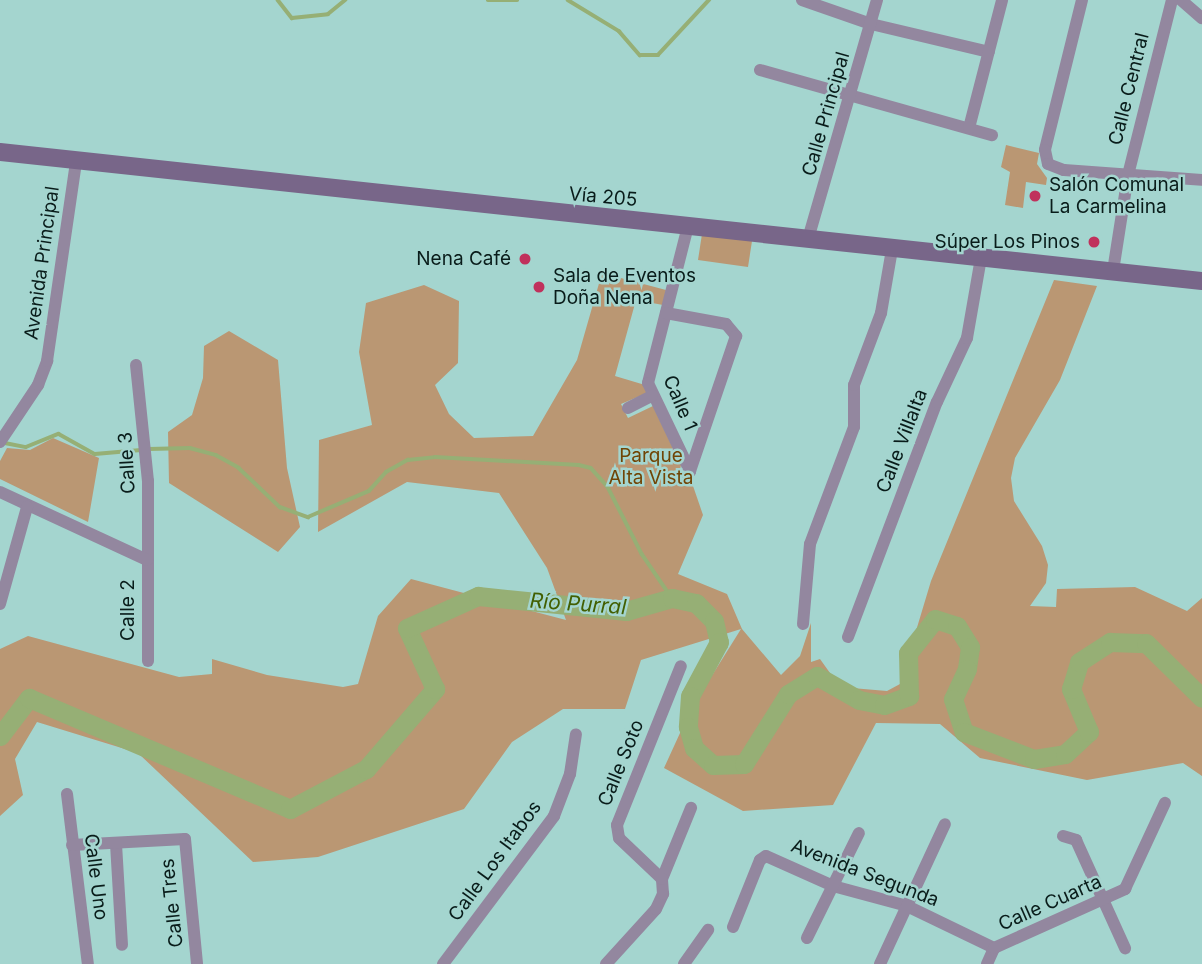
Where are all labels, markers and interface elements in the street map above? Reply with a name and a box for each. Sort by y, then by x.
street label: Calle Central [1104,30,1154,148]
street label: Calle Principal [797,49,855,179]
place label: Salón Comunal La Carmelina [1049,174,1184,218]
street label: Vía 205 [568,183,638,211]
street label: Avenida Principal [20,185,64,341]
marker: Salón Comunal La Carmelina [1027,188,1043,204]
place label: Súper Los Pinos [934,231,1080,253]
marker: Súper Los Pinos [1086,234,1102,250]
place label: Nena Café [416,248,511,270]
marker: Nena Café [517,251,533,267]
place label: Sala de Eventos Doña Nena [553,265,696,309]
marker: Sala de Eventos Doña Nena [531,279,547,295]
street label: Calle 1 [658,372,702,434]
street label: Calle Villalta [872,386,932,496]
street label: Calle 3 [114,431,140,495]
park label: Parque Alta Vista [608,445,694,489]
street label: Calle 2 [117,579,139,641]
water label: Río Purral [529,588,627,620]
street label: Calle Soto [593,716,649,810]
street label: Calle Los Itabos [444,796,546,926]
street label: Calle Uno [79,832,113,922]
street label: Avenida Segunda [788,834,942,912]
street label: Calle Tres [156,857,188,949]
street label: Calle Cuarta [995,870,1105,936]

